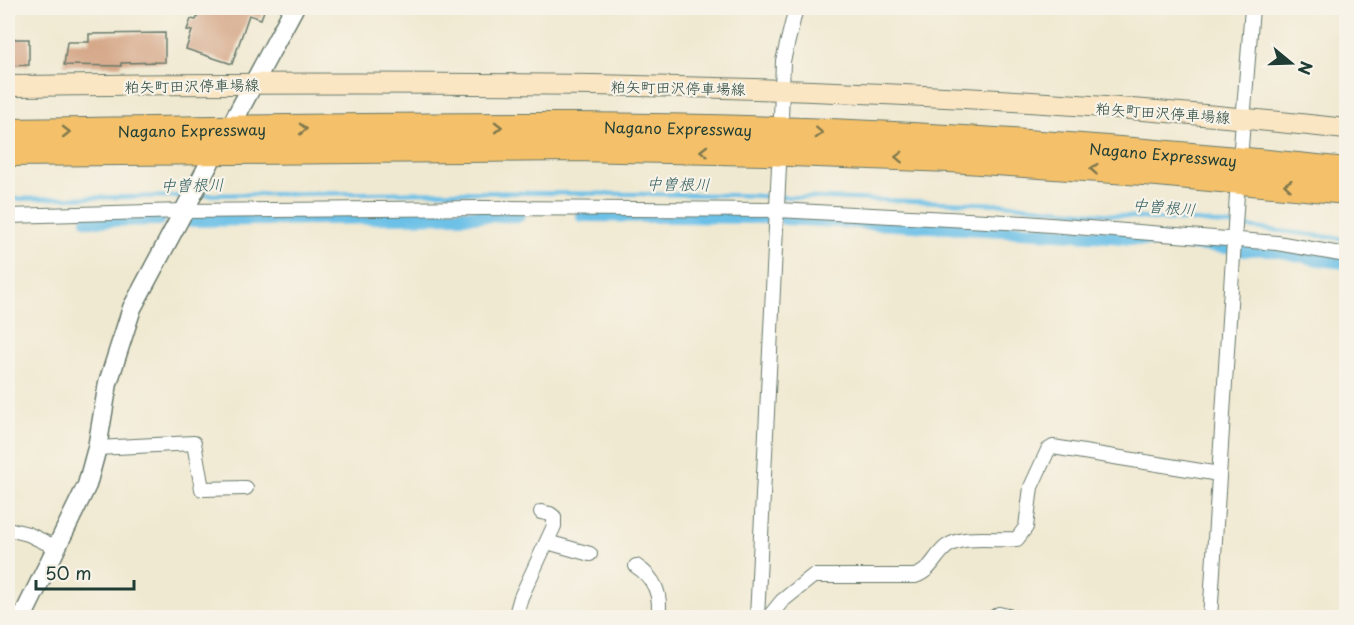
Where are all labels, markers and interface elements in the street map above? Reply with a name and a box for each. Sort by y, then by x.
north arrow [1261,33,1321,93]
text: N [1293,58,1320,78]
street label: 粕矢町田沢停車場線 [124,72,260,98]
street label: 粕矢町田沢停車場線 [610,74,746,100]
street label: 粕矢町田沢停車場線 [1095,96,1231,128]
street label: Nagano Expressway [604,115,752,141]
street label: Nagano Expressway [118,117,266,142]
one-way arrow [493,121,502,133]
one-way arrow [298,123,307,135]
one-way arrow [61,125,70,138]
one-way arrow [814,126,823,139]
street label: Nagano Expressway [1089,136,1238,172]
one-way arrow [700,145,709,157]
one-way arrow [895,151,904,163]
one-way arrow [1089,163,1098,176]
water label: 中曽根川 [646,170,710,196]
water label: 中曽根川 [160,171,224,197]
one-way arrow [1284,179,1293,192]
water label: 中曽根川 [1131,191,1197,221]
scale bar [36,553,134,591]
text: 50 m [45,559,92,586]

